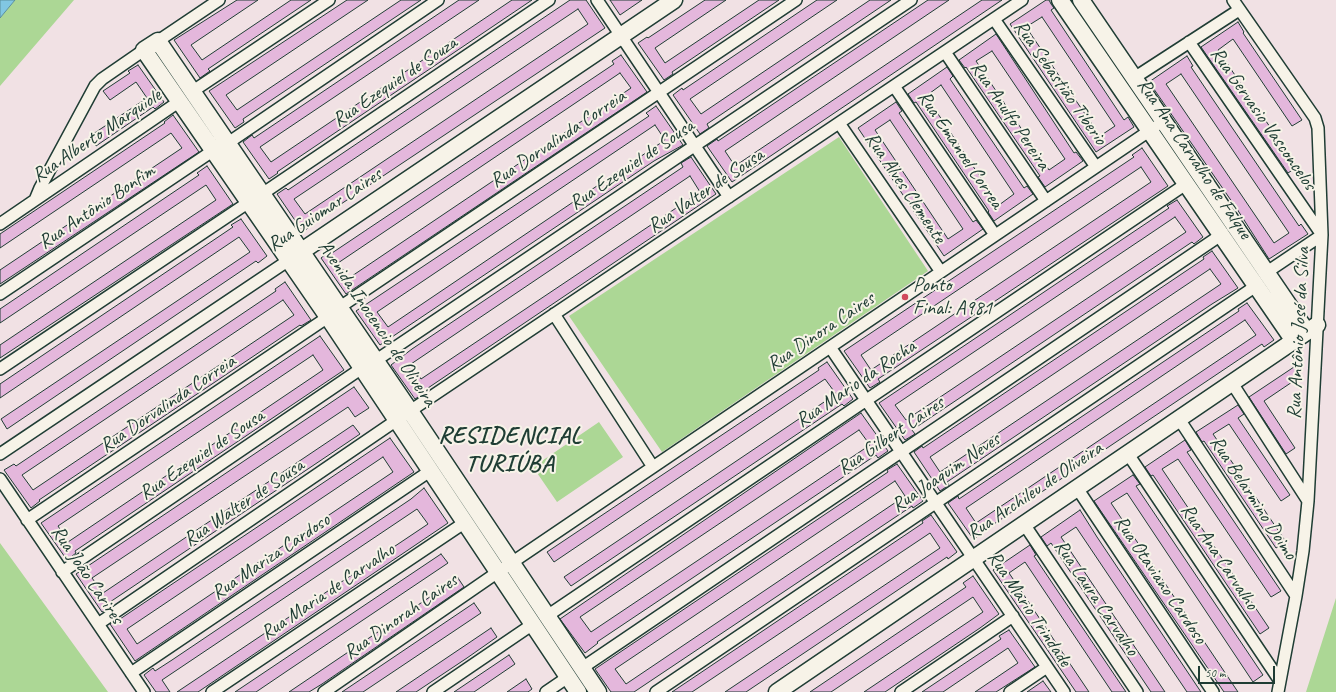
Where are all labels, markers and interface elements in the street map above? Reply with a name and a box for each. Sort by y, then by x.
street label: Rua Sebastião Tiberio [1008,16,1112,150]
street label: Rua Ezequiel de Souza [328,31,462,133]
street label: Rua Gervasio Vasconcelos [1205,43,1321,195]
street label: Rua Anulfo Pereira [965,57,1055,175]
street label: Rua Ana Carvalho de Falque [1131,74,1257,244]
street label: Rua Alberto Marquiole [28,84,166,188]
street label: Rua Dorvalinda Correia [486,85,630,193]
street label: Rua Emanoel Correa [912,86,1008,214]
street label: Rua Ezequiel de Sousa [565,114,699,216]
street label: Rua Alves Clemente [859,128,951,248]
street label: Rua Valter de Sousa [643,143,769,239]
street label: Rua Antônio Bonfim [34,159,160,255]
street label: Rua Guiomar Caires [263,163,387,257]
street label: Avenida Inocencio de Oliveira [312,236,442,412]
street label: Rua Antônio José da Silva [1283,246,1315,420]
place label: Ponto Final: A981 [913,274,992,321]
street label: Rua Dinora Caires [763,287,879,377]
marker: Ponto Final: A981 [900,292,910,302]
street label: Rua Mario da Rocha [791,335,921,433]
street label: Rua Dorvalinda Correia [96,350,240,458]
street label: Rua Gilbert Caires [833,391,949,481]
street label: Rua Ezequiel de Sousa [135,404,269,506]
district label: RESIDENCIAL TURIÚBA [439,423,581,479]
street label: Rua Joaquim Neves [887,428,1005,518]
street label: Rua Belarmino Doimo [1204,432,1302,564]
street label: Rua Archileu de Oliveira [962,437,1108,545]
street label: Rua Walter de Sousa [179,454,309,552]
street label: Rua Ana Carvalho [1175,499,1263,615]
street label: Rua Mariza Cardoso [207,508,335,606]
street label: Rua Otaviano Cardoso [1108,511,1212,649]
street label: Rua João Carires [45,521,129,629]
street label: Rua Laura Carvalho [1048,535,1144,661]
street label: Rua Maria de Carvalho [256,538,400,646]
street label: Rua Mario Trindade [982,547,1076,671]
street label: Rua Dinorah Caires [339,569,463,665]
scale bar [1200,658,1277,684]
text: 50 m [1205,665,1225,681]

